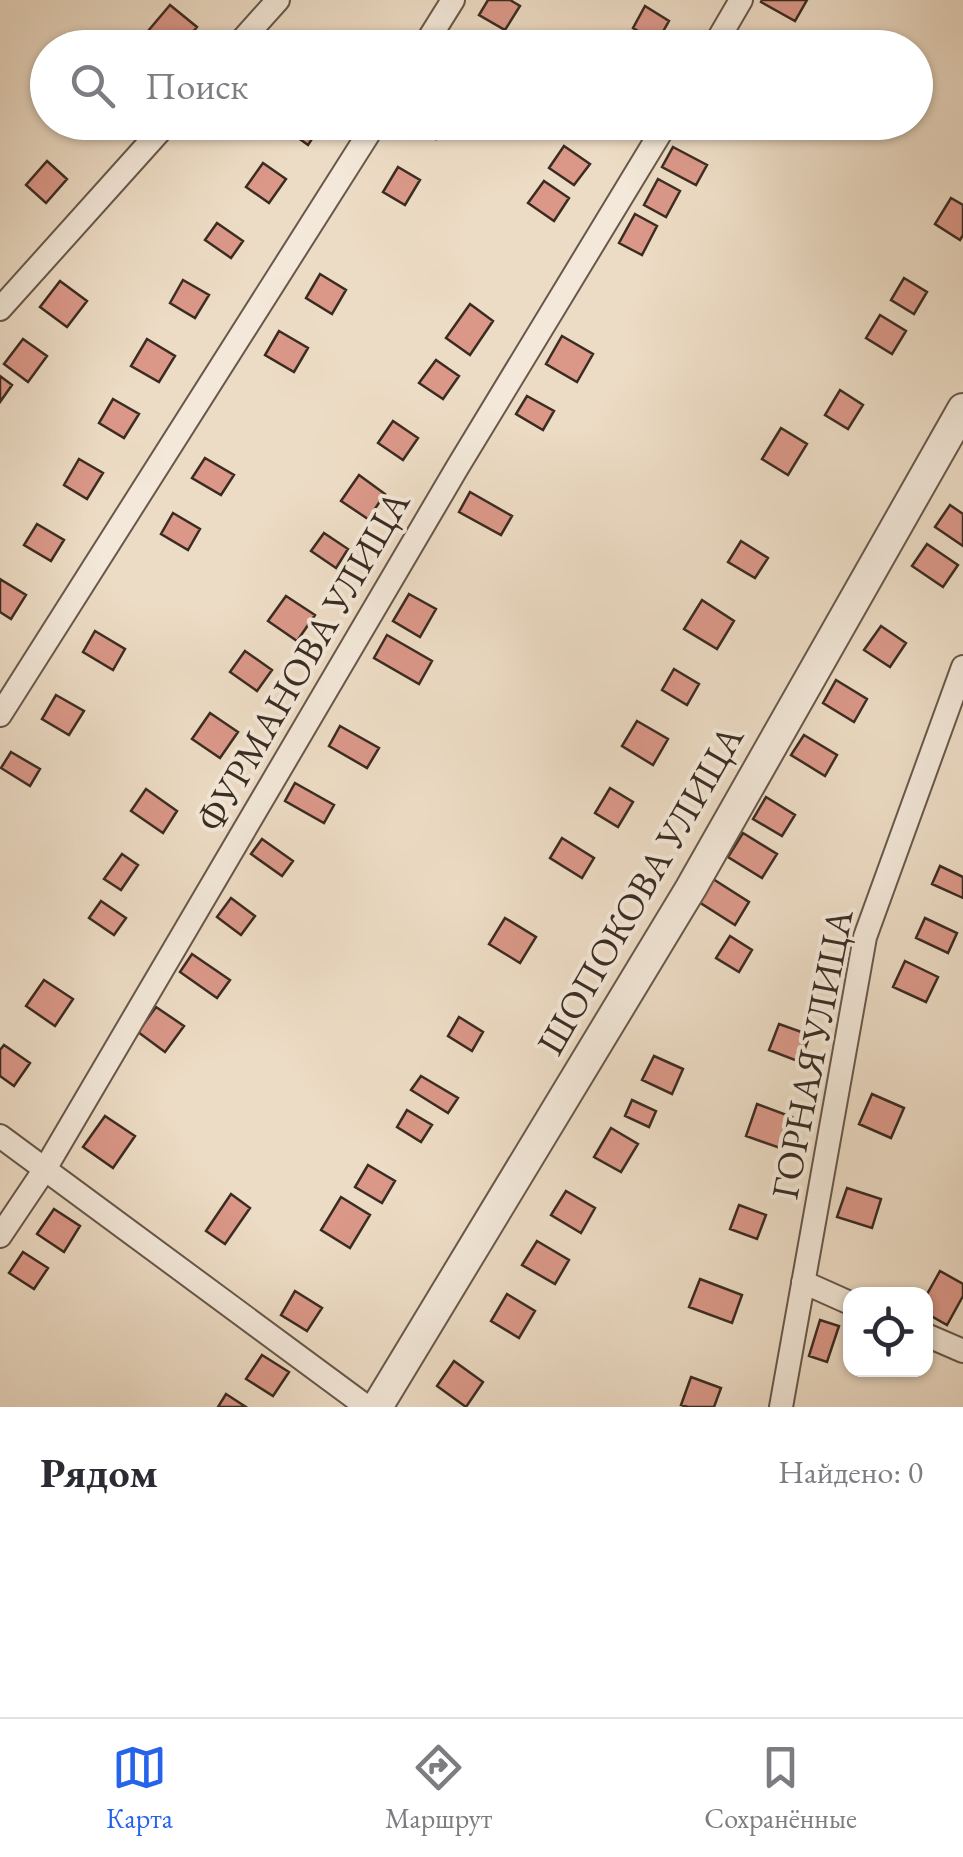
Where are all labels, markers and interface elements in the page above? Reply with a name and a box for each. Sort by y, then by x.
search box [30,30,933,140]
icon: search [65,58,120,113]
text: Поиск [145,61,248,110]
street label: ФУРМАНОВА УЛИЦА [185,481,421,840]
street label: ШОПОКОВА УЛИЦА [525,716,754,1063]
street label: ГОРНАЯ УЛИЦА [759,904,864,1203]
map controls [843,1287,933,1377]
button: locate [843,1287,933,1377]
text: Рядом [40,1445,158,1500]
text: Найдено: 0 [778,1451,923,1493]
tab: Карта [106,1740,173,1836]
tab: Маршрут [385,1740,492,1836]
tab: Сохранённые [704,1740,857,1836]

